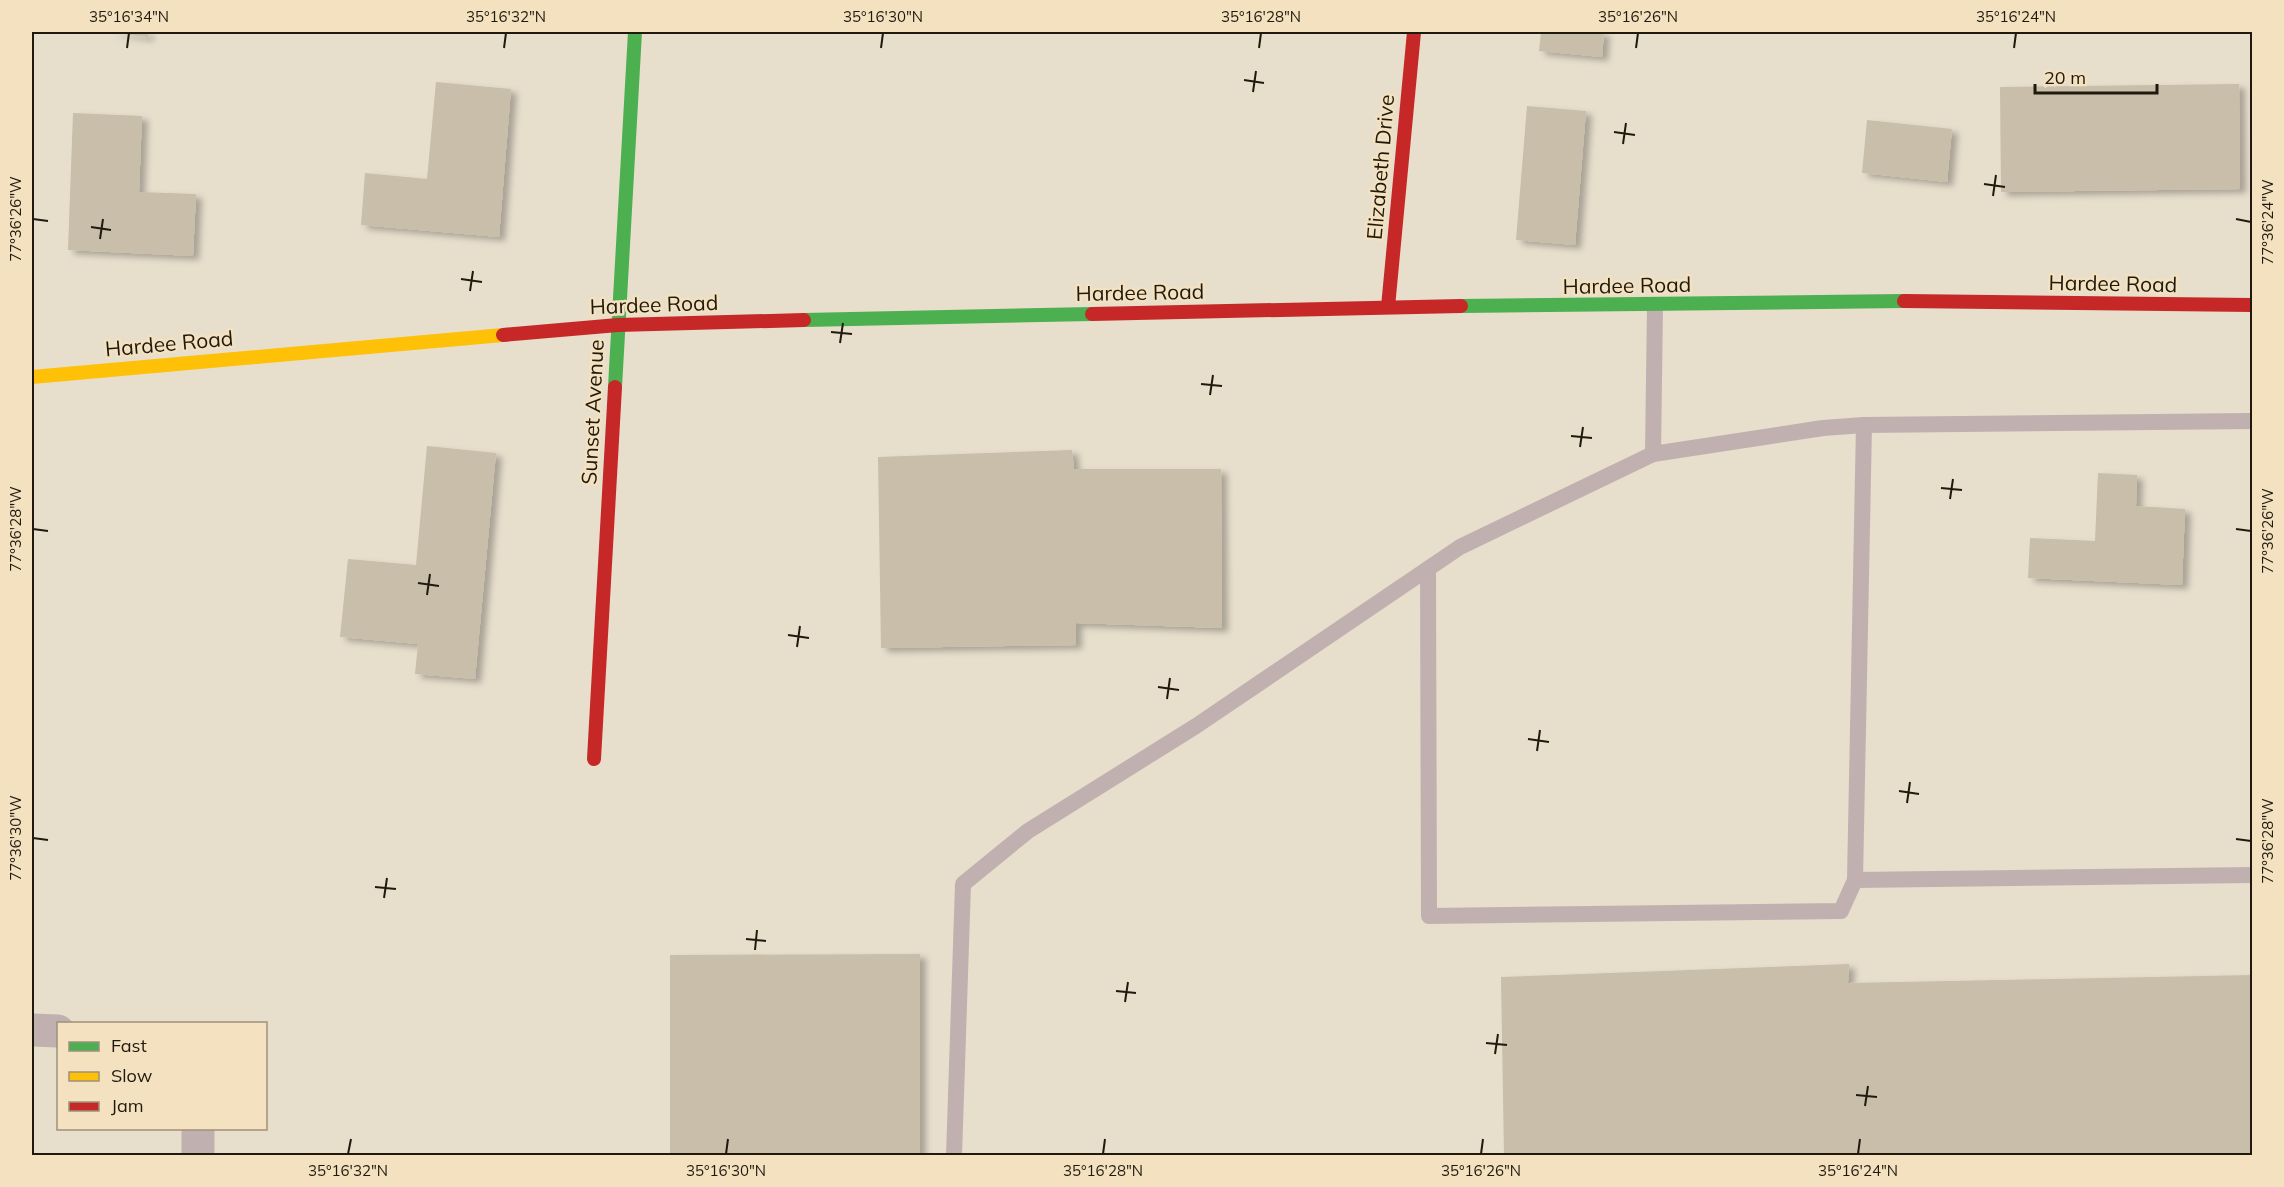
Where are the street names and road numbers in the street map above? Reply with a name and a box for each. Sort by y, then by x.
street label: Elizabeth Drive [1361,93,1399,241]
street label: Hardee Road [2048,269,2178,297]
street label: Hardee Road [1562,271,1692,299]
street label: Hardee Road [1075,278,1205,306]
street label: Hardee Road [589,289,719,319]
street label: Hardee Road [104,324,234,362]
street label: Sunset Avenue [575,339,609,485]

